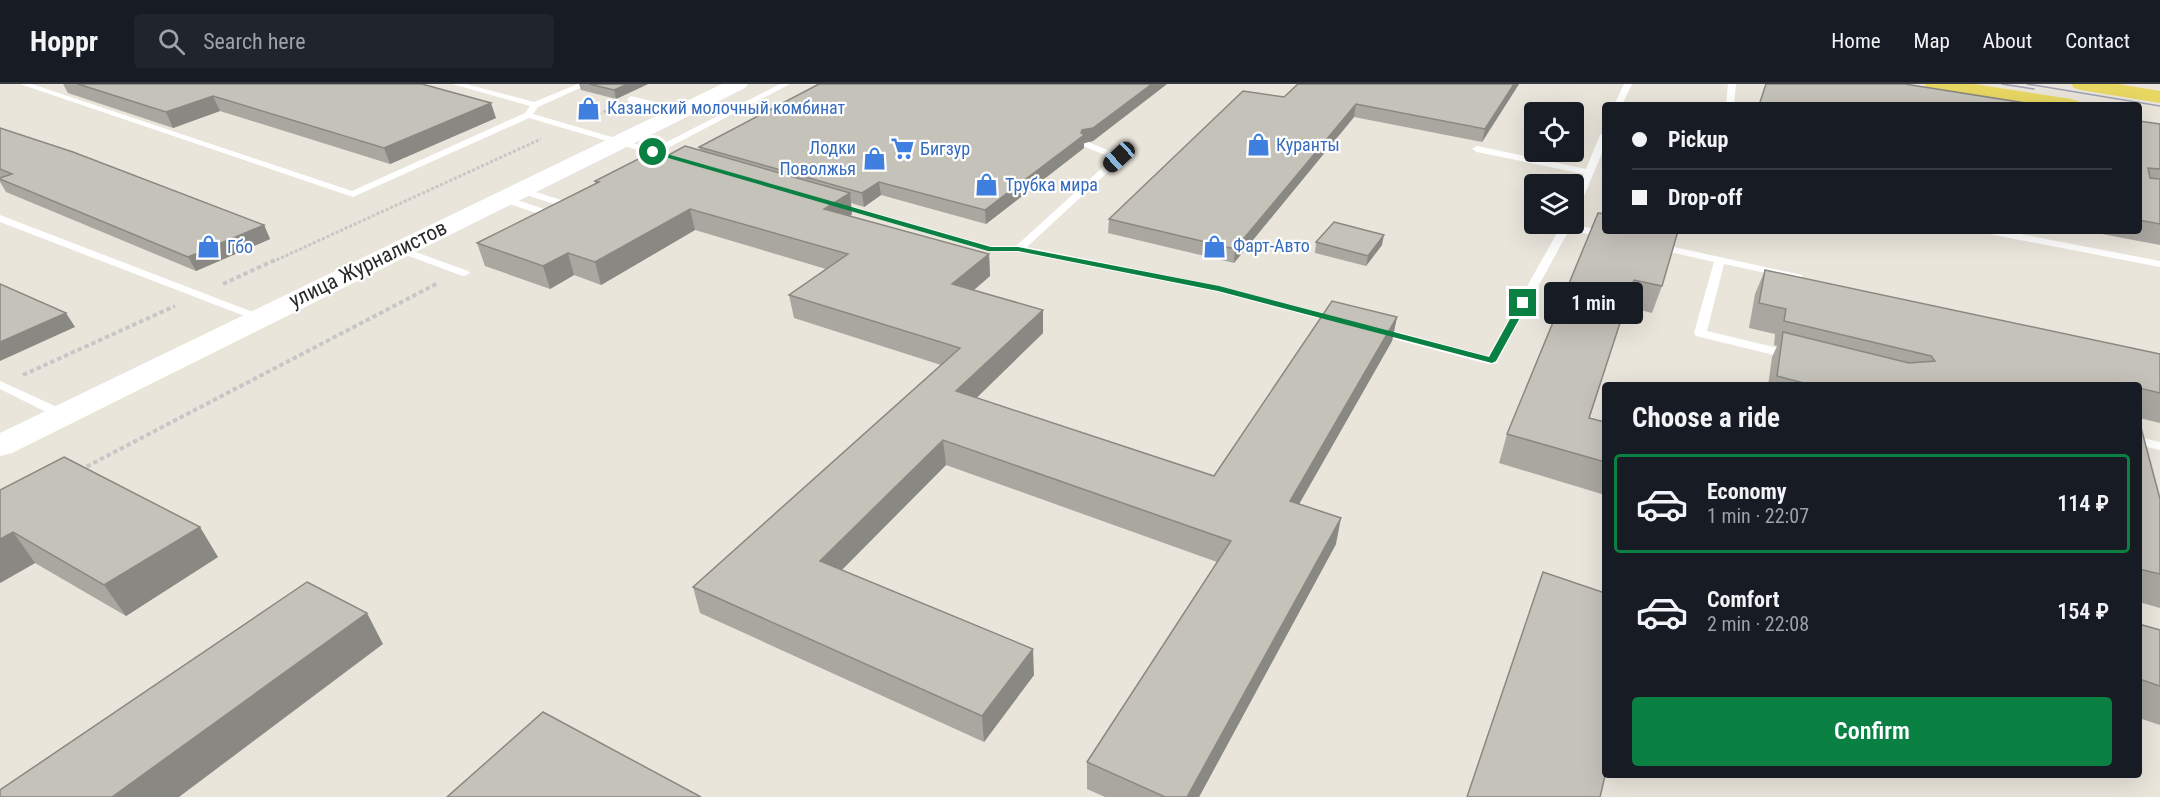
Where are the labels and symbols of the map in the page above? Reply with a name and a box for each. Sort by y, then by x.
shop icon: Казанский молочный комбинат [576,95,602,121]
place label: Казанский молочный комбинат [607,97,846,118]
shop icon: Куранты [1245,132,1271,158]
place label: Куранты [1276,134,1340,155]
supermarket icon: Бигзур [889,136,915,162]
place label: Лодки Поволжья [779,137,856,179]
route start [639,138,666,165]
place label: Бигзур [920,138,970,159]
car [1100,138,1138,176]
shop icon: Лодки Поволжья [861,145,887,171]
shop icon: Трубка мира [974,172,1000,198]
place label: Трубка мира [1005,174,1098,195]
street label: улица Журналистов [285,215,451,313]
shop icon: Фарт-Авто [1202,233,1228,259]
shop icon: Гбо [196,234,222,260]
place label: Фарт-Авто [1233,235,1310,256]
place label: Гбо [227,236,253,257]
callout: 1 min [1544,282,1643,324]
route end [1509,289,1536,316]

